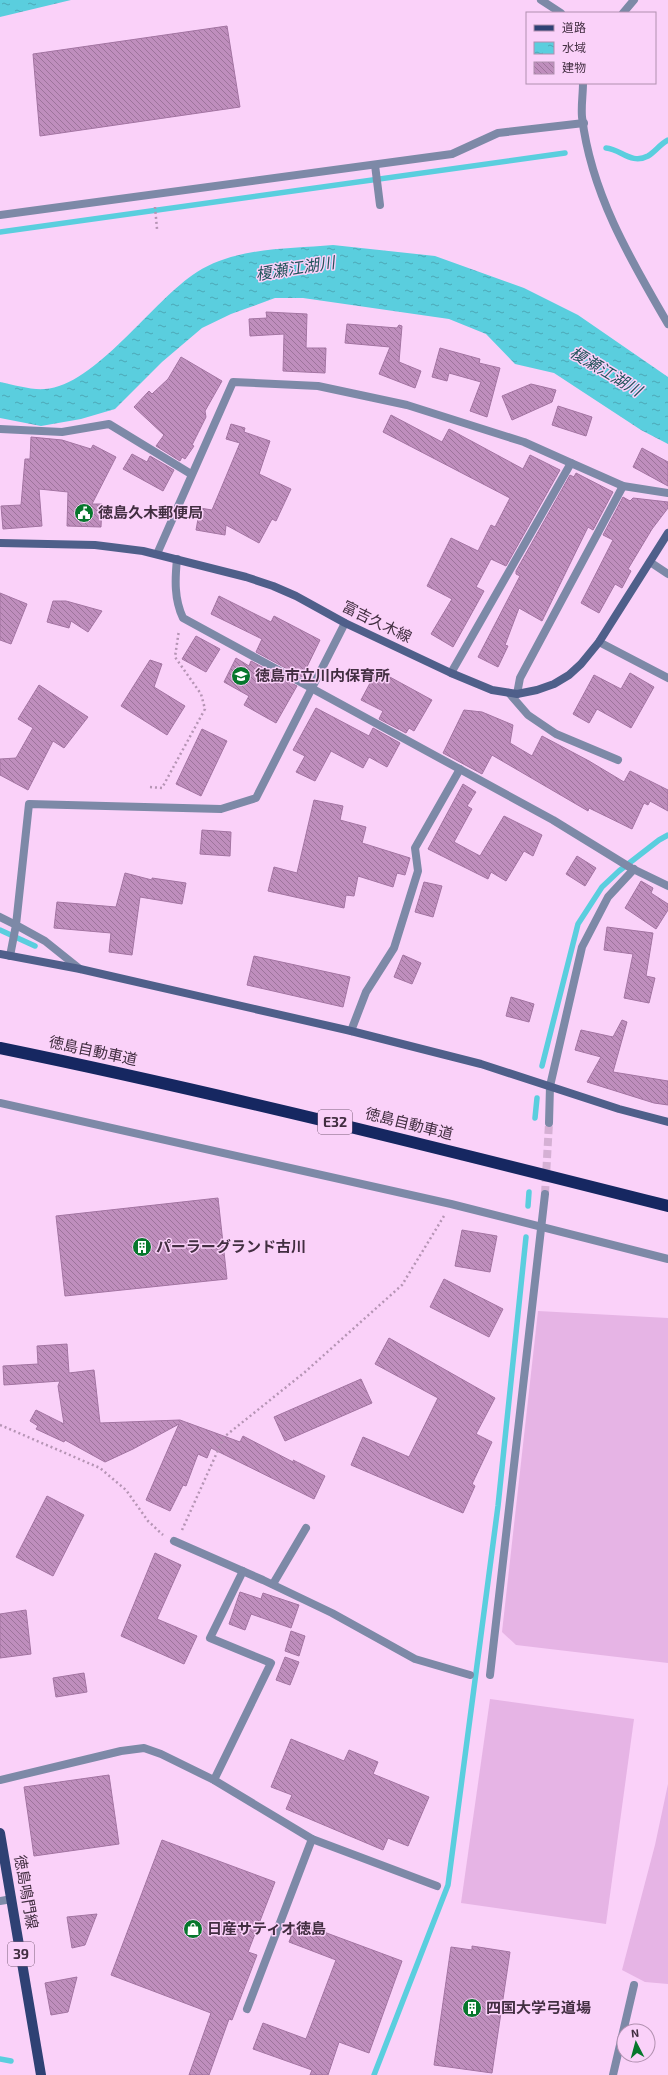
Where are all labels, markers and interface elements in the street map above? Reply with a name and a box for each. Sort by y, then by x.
legend [526,12,656,84]
text: 道路 [562,20,586,34]
text: 水域 [562,40,586,54]
text: 建物 [562,60,586,74]
water label: 榎瀬江湖川 [254,252,338,283]
water label: 榎瀬江湖川 [567,342,647,400]
public building icon: 徳島久木郵便局 [73,502,95,524]
place label: 徳島久木郵便局 [98,503,203,521]
street label: 富吉久木線 [340,597,415,646]
school or university icon: 徳島市立川内保育所 [230,665,252,687]
place label: 徳島市立川内保育所 [255,666,390,684]
street label: 徳島自動車道 [47,1032,139,1068]
street label: 徳島自動車道 [363,1103,455,1143]
road number: E32 [318,1110,352,1134]
building icon: パーラーグランド古川 [131,1236,153,1258]
place label: パーラーグランド古川 [156,1237,306,1255]
street label: 徳島鳴門線 [12,1853,42,1930]
shop icon: 日産サティオ徳島 [182,1918,204,1940]
place label: 日産サティオ徳島 [207,1919,326,1937]
road number: 39 [8,1942,34,1966]
building icon: 四国大学弓道場 [461,1997,483,2019]
place label: 四国大学弓道場 [486,1998,591,2016]
north arrow [616,2023,656,2063]
text: N [630,2026,640,2039]

